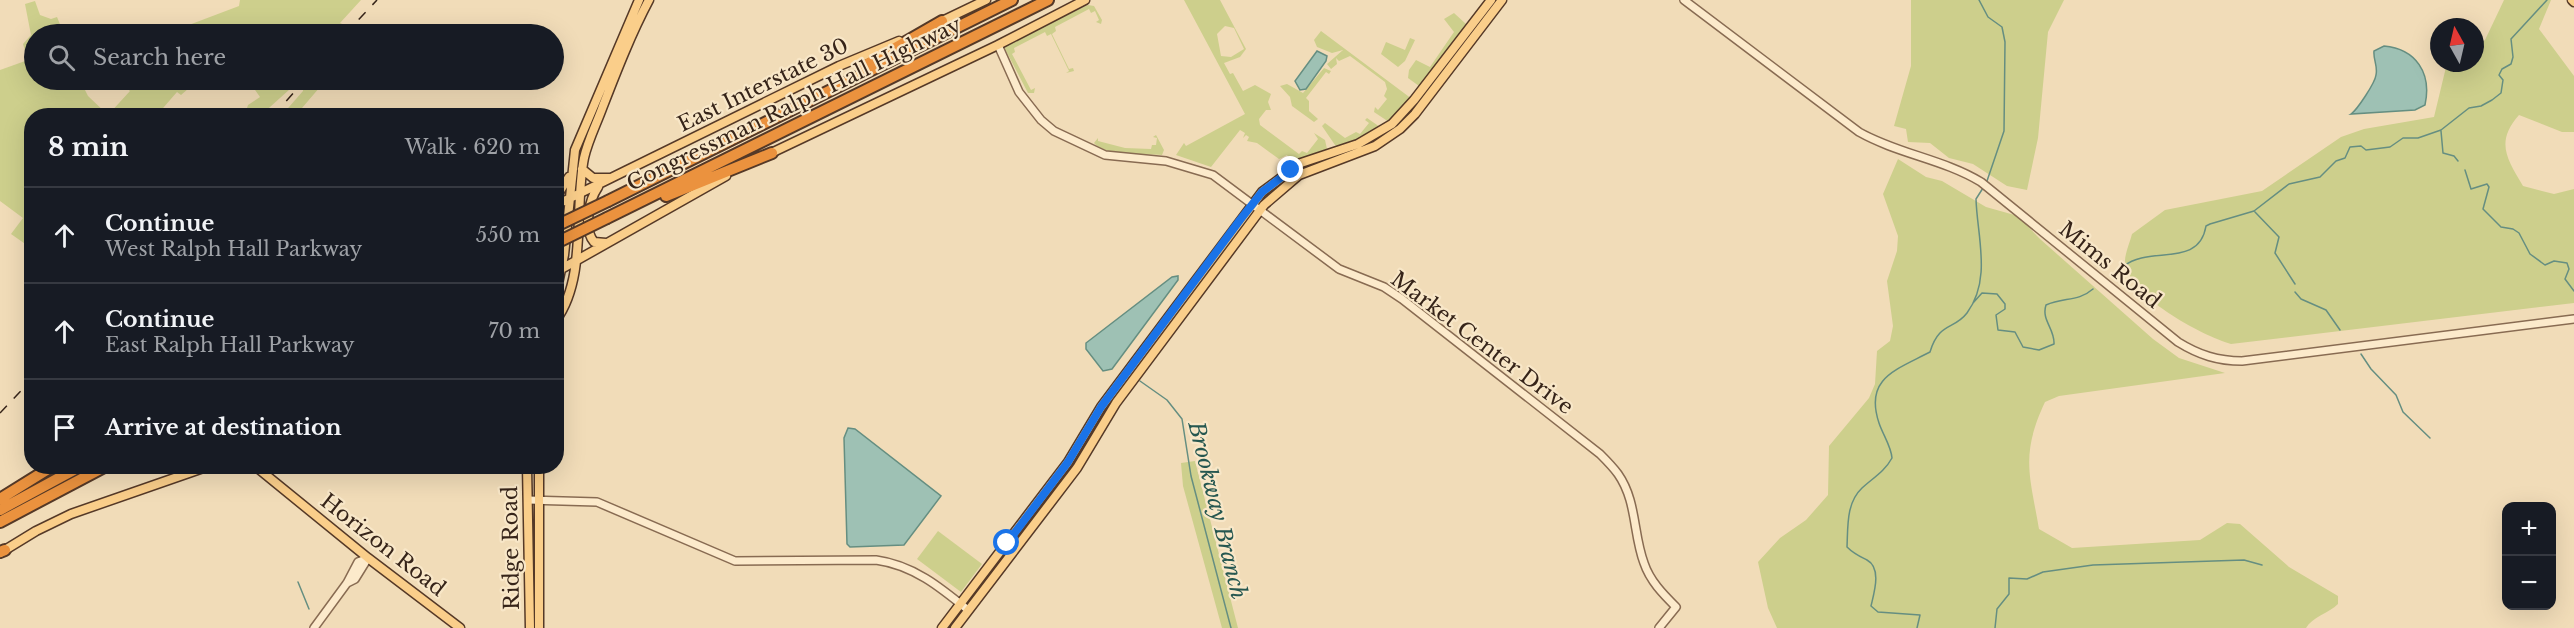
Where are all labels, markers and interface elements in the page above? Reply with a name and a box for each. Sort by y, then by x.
street label: Congressman Ralph Hall Highway [622,11,966,197]
north arrow [2430,18,2484,72]
search box [24,24,564,90]
street label: East Interstate 30 [673,32,853,138]
icon: search [45,41,78,74]
text: Search here [93,44,226,71]
text: 8 min [48,131,128,163]
text: Walk · 620 m [405,135,540,159]
route end [1277,156,1303,182]
text: Continue [105,210,214,237]
street label: Mims Road [2054,216,2166,314]
icon: ahead [48,219,81,252]
text: 550 m [476,223,540,247]
text: West Ralph Hall Parkway [105,237,362,261]
street label: Market Center Drive [1386,266,1578,420]
text: Continue [105,306,214,333]
icon: ahead [48,315,81,348]
text: 70 m [488,319,540,343]
text: East Ralph Hall Parkway [105,333,354,357]
icon: arrive [48,411,81,444]
text: Arrive at destination [105,414,342,441]
water label: Brookway Branch [1182,417,1253,602]
street label: Ridge Road [497,486,525,610]
street label: Horizon Road [315,488,451,602]
map controls [2502,502,2556,610]
button: + [2502,502,2556,556]
route start [993,529,1019,555]
button: − [2502,556,2556,610]

